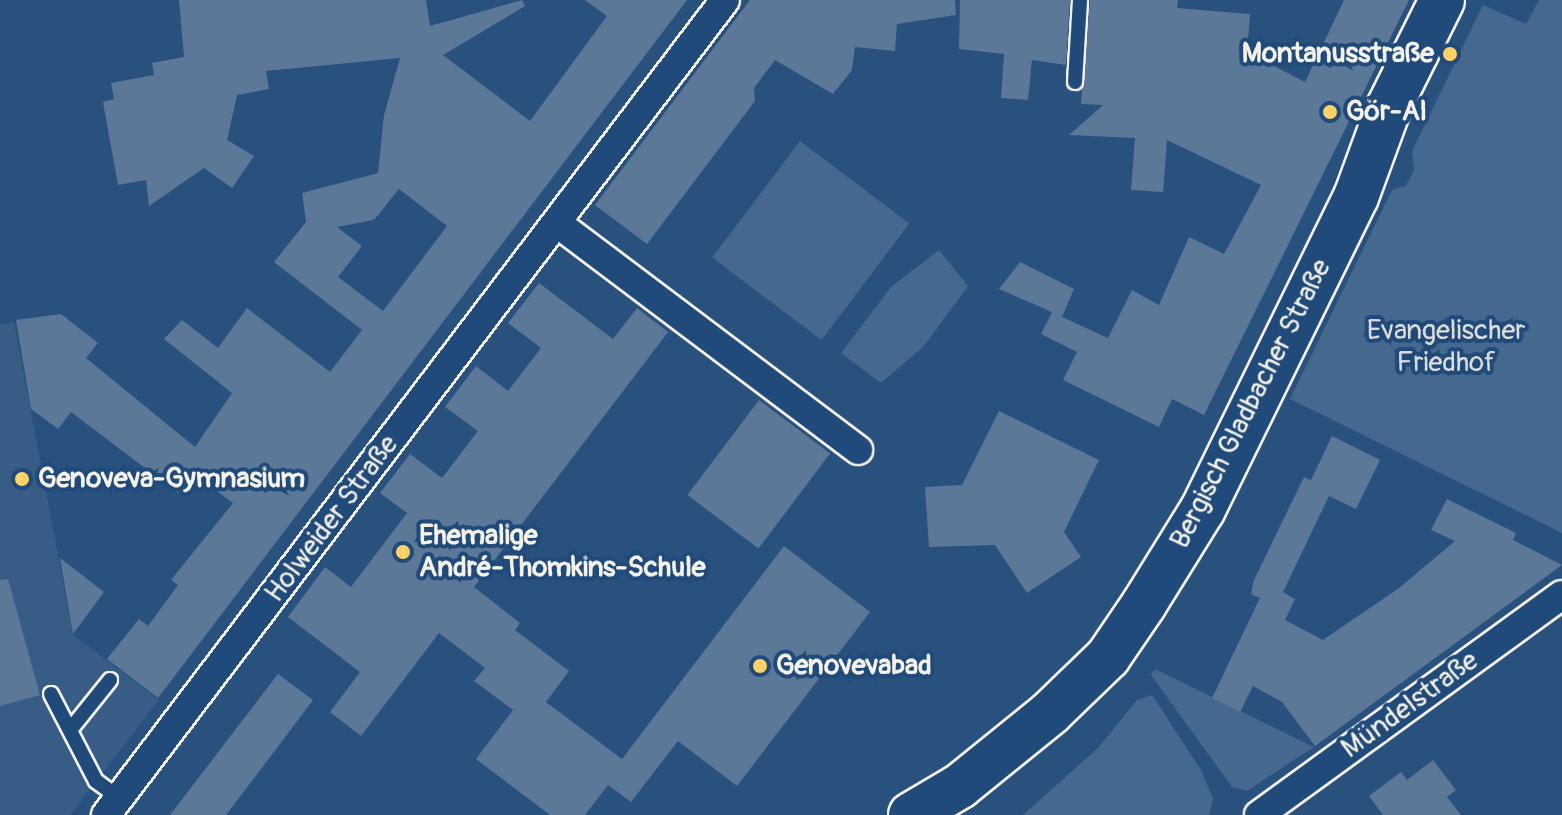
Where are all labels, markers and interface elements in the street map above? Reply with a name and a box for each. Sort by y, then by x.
place label: Montanusstraße [1242,37,1434,71]
marker: Montanusstraße [1441,45,1459,63]
place label: Gör-Al [1346,95,1427,129]
marker: Gör-Al [1321,103,1339,121]
street label: Bergisch Gladbacher Straße [1163,254,1339,554]
park label: Evangelischer Friedhof [1367,314,1525,380]
street label: Holweider Straße [258,429,406,609]
place label: Genoveva-Gymnasium [38,462,305,496]
marker: Genoveva-Gymnasium [13,470,31,488]
place label: Ehemalige André-Thomkins-Schule [419,519,706,585]
marker: Ehemalige André-Thomkins-Schule [394,543,412,561]
street label: Mündelstraße [1335,644,1485,766]
place label: Genovevabad [776,649,932,683]
marker: Genovevabad [751,657,769,675]

